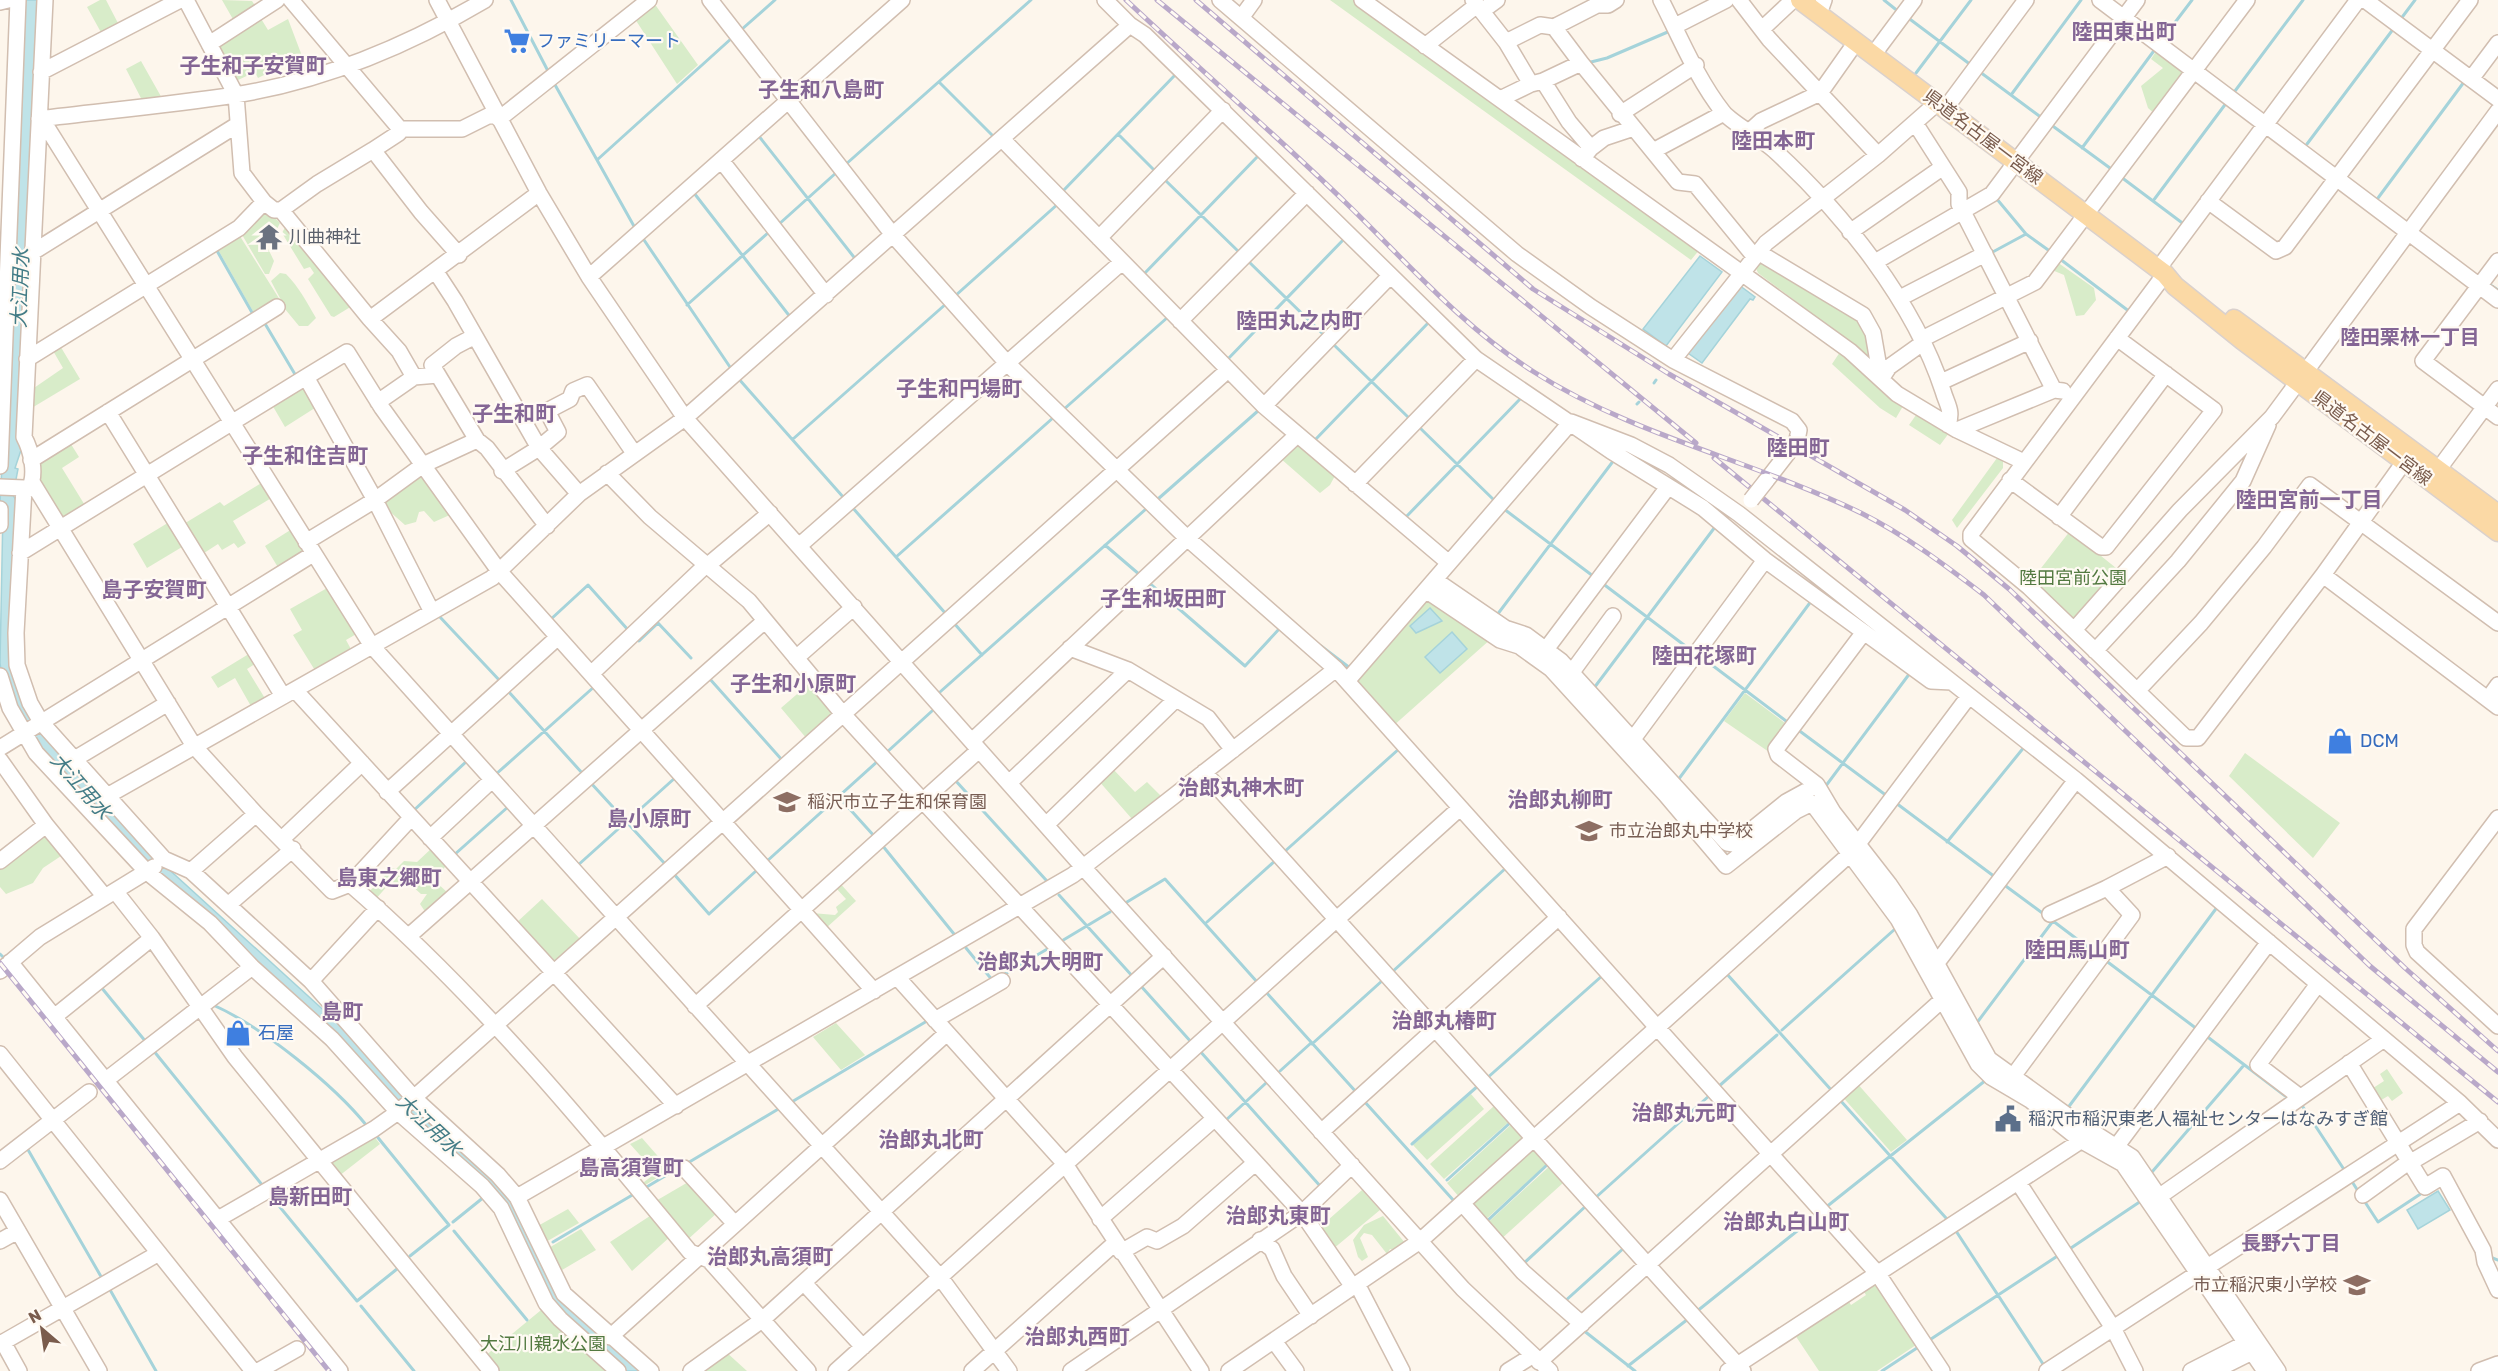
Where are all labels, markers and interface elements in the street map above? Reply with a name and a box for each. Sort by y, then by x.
district label: 陸田東出町 [2072,19,2177,44]
supermarket icon: ファミリーマート [502,26,532,56]
place label: ファミリーマート [537,30,681,52]
district label: 子生和子安賀町 [180,53,327,78]
district label: 子生和八島町 [758,77,884,102]
street label: 県道名古屋一宮線 [1919,85,2047,189]
district label: 陸田本町 [1731,128,1815,153]
temple icon: 川曲神社 [254,222,284,252]
place label: 川曲神社 [289,226,361,248]
water label: 大江用水 [7,246,33,328]
district label: 陸田丸之内町 [1236,308,1362,333]
district label: 陸田栗林一丁目 [2340,325,2480,349]
district label: 子生和円場町 [896,376,1022,401]
street label: 県道名古屋一宮線 [2308,386,2436,490]
district label: 子生和町 [472,401,556,426]
district label: 陸田町 [1767,435,1830,460]
district label: 子生和住吉町 [242,443,368,468]
district label: 陸田宮前一丁目 [2236,487,2383,512]
park label: 陸田宮前公園 [2019,567,2127,589]
district label: 島子安賀町 [102,577,207,602]
district label: 子生和坂田町 [1100,586,1226,611]
district label: 陸田花塚町 [1652,643,1757,668]
district label: 子生和小原町 [730,671,856,696]
shop icon: DCM [2325,726,2355,756]
place label: DCM [2360,730,2399,752]
water label: 大江用水 [46,748,118,826]
district label: 治郎丸神木町 [1178,775,1304,800]
school or university icon: 稲沢市立子生和保育園 [772,787,802,817]
district label: 治郎丸柳町 [1508,787,1613,812]
place label: 稲沢市立子生和保育園 [807,791,987,813]
district label: 島小原町 [607,806,691,831]
school or university icon: 市立治郎丸中学校 [1574,816,1604,846]
place label: 市立治郎丸中学校 [1609,820,1753,842]
district label: 島東之郷町 [337,865,442,890]
district label: 陸田馬山町 [2025,937,2130,962]
district label: 治郎丸大明町 [977,949,1103,974]
district label: 島町 [321,999,363,1024]
district label: 治郎丸椿町 [1392,1008,1497,1033]
shop icon: 石屋 [223,1018,253,1048]
place label: 石屋 [258,1022,294,1044]
water label: 大江用水 [392,1089,468,1162]
district label: 治郎丸元町 [1632,1100,1737,1125]
public building icon: 稲沢市稲沢東老人福祉センターはなみすぎ館 [1993,1104,2023,1134]
place label: 稲沢市稲沢東老人福祉センターはなみすぎ館 [2028,1108,2388,1130]
district label: 治郎丸北町 [879,1127,984,1152]
district label: 島高須賀町 [579,1155,684,1180]
district label: 島新田町 [268,1184,352,1209]
district label: 治郎丸東町 [1226,1203,1331,1228]
district label: 治郎丸白山町 [1723,1209,1849,1234]
district label: 長野六丁目 [2241,1231,2341,1255]
district label: 治郎丸高須町 [707,1244,833,1269]
school or university icon: 市立稲沢東小学校 [2342,1270,2372,1300]
place label: 市立稲沢東小学校 [2193,1274,2337,1296]
north arrow [12,1299,72,1359]
text: N [25,1305,45,1327]
district label: 治郎丸西町 [1025,1324,1130,1349]
park label: 大江川親水公園 [480,1333,606,1355]

